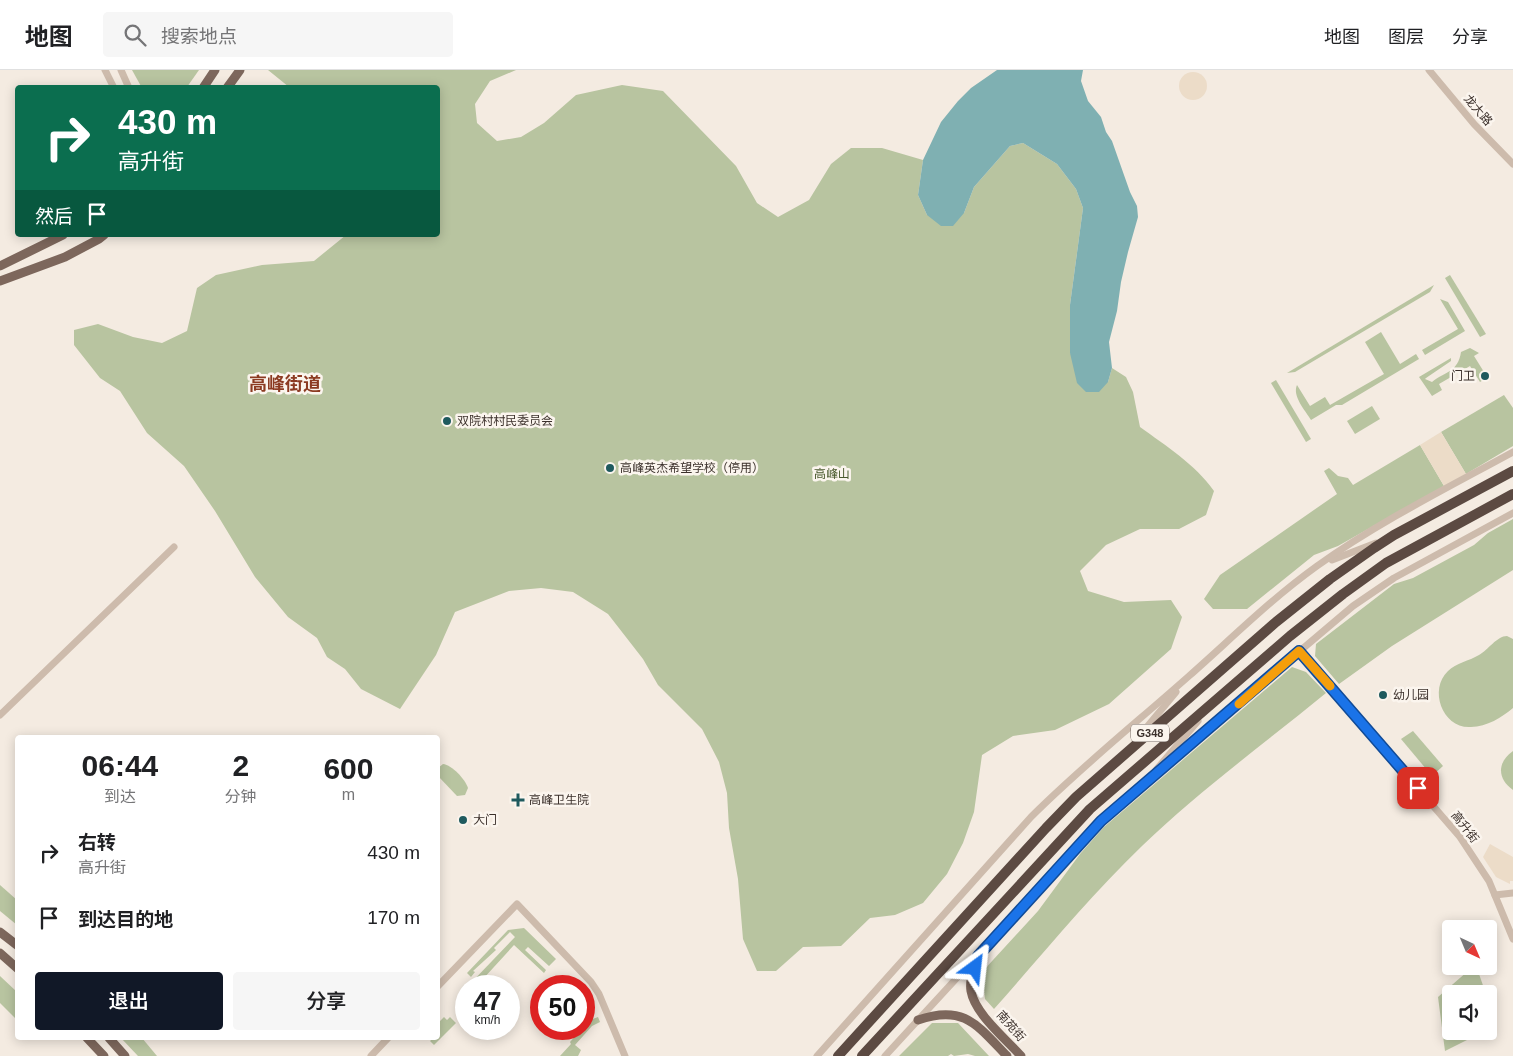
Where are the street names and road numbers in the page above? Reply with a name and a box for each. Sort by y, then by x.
street label: 龙大路 [1461,92,1495,128]
road number: G348 [1131,724,1169,741]
street label: 高升街 [1448,809,1482,845]
street label: 南苑街 [994,1008,1028,1044]

